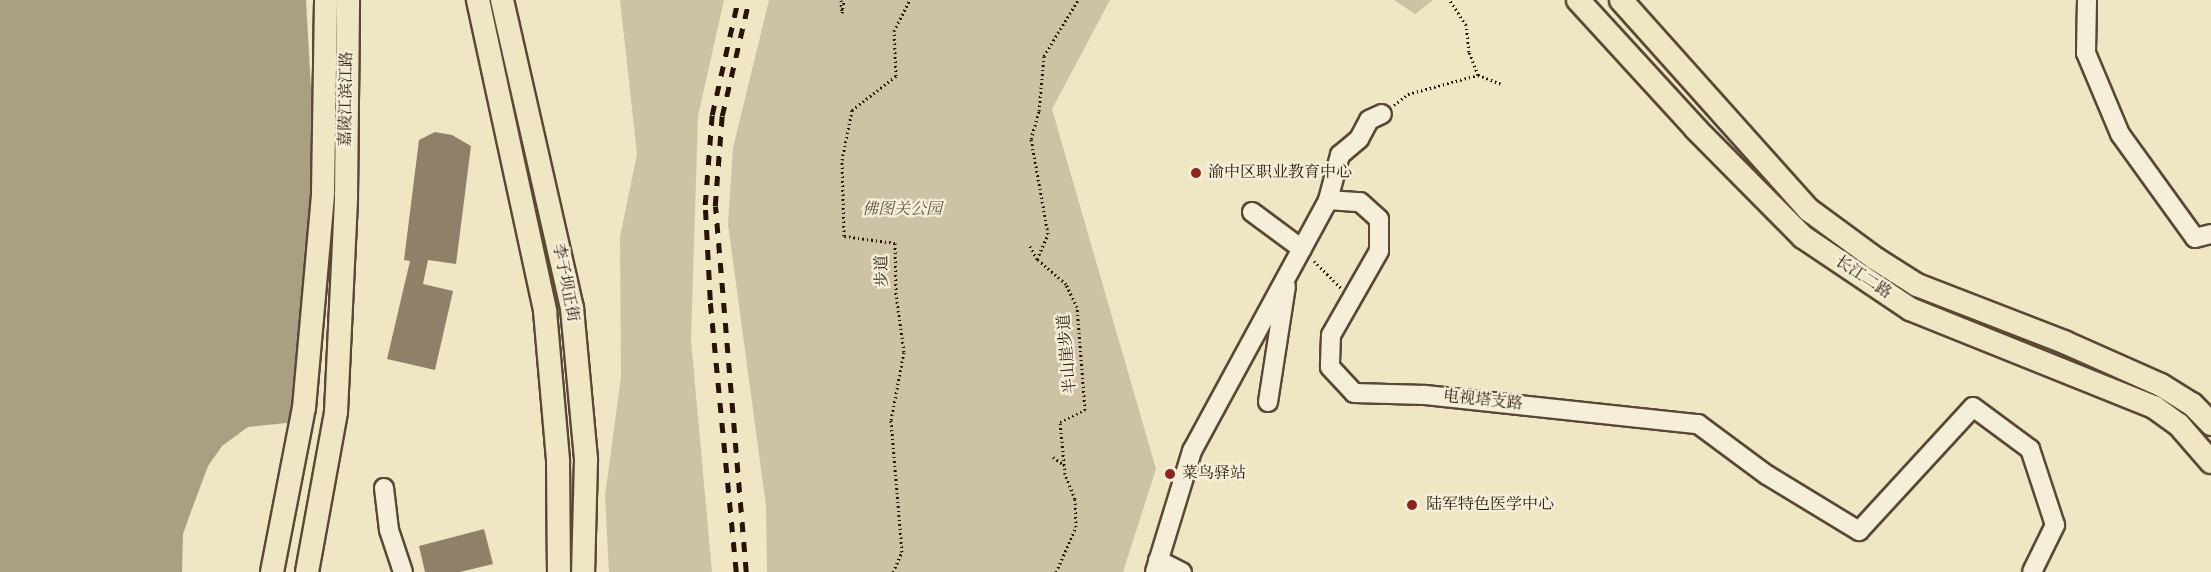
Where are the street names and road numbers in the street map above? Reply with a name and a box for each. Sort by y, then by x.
street label: 嘉陵江滨江路 [337,51,357,147]
street label: 李子坝正街 [548,242,582,324]
street label: 长江二路 [1831,252,1895,304]
street label: 步道 [873,255,893,287]
street label: 半山崖步道 [1055,313,1081,395]
street label: 电视塔支路 [1442,387,1524,415]

